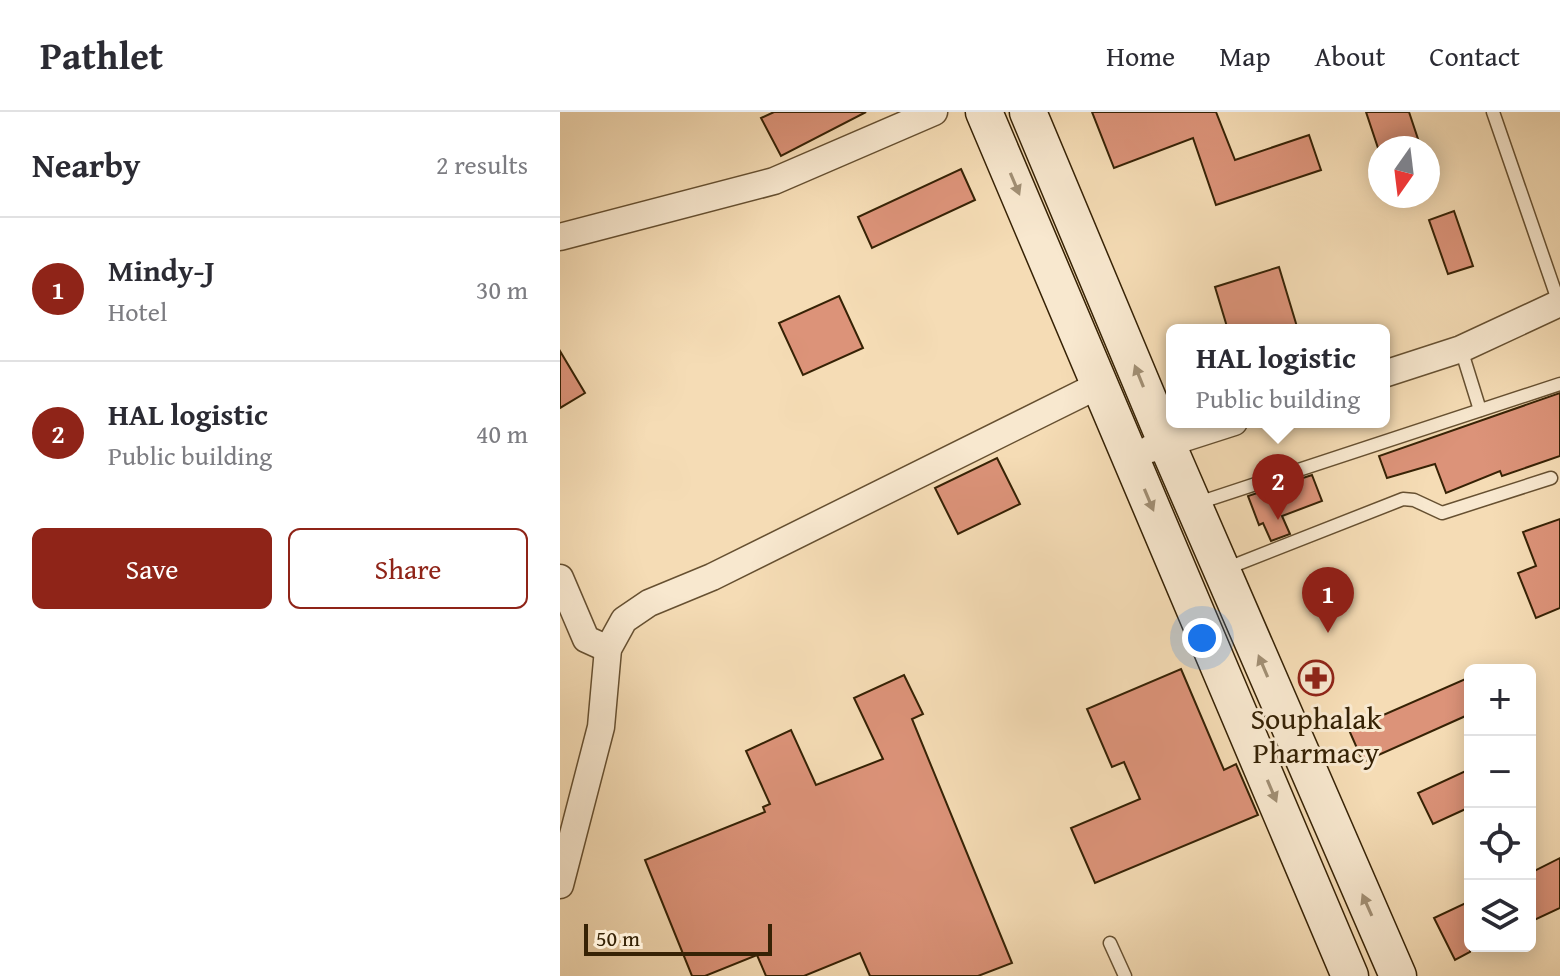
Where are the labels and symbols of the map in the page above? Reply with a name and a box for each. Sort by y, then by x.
north arrow [1368,136,1440,208]
one-way arrow [1008,172,1021,196]
one-way arrow [1132,363,1145,387]
pin: 2 [1252,454,1304,520]
one-way arrow [1143,488,1156,512]
pin: 1 [1302,567,1354,633]
your location [1182,618,1222,658]
one-way arrow [1256,654,1270,678]
pharmacy icon: Souphalak Pharmacy [1297,659,1335,697]
place label: Souphalak Pharmacy [1250,696,1382,774]
one-way arrow [1266,779,1279,803]
one-way arrow [1360,893,1373,916]
scale bar [584,920,772,956]

